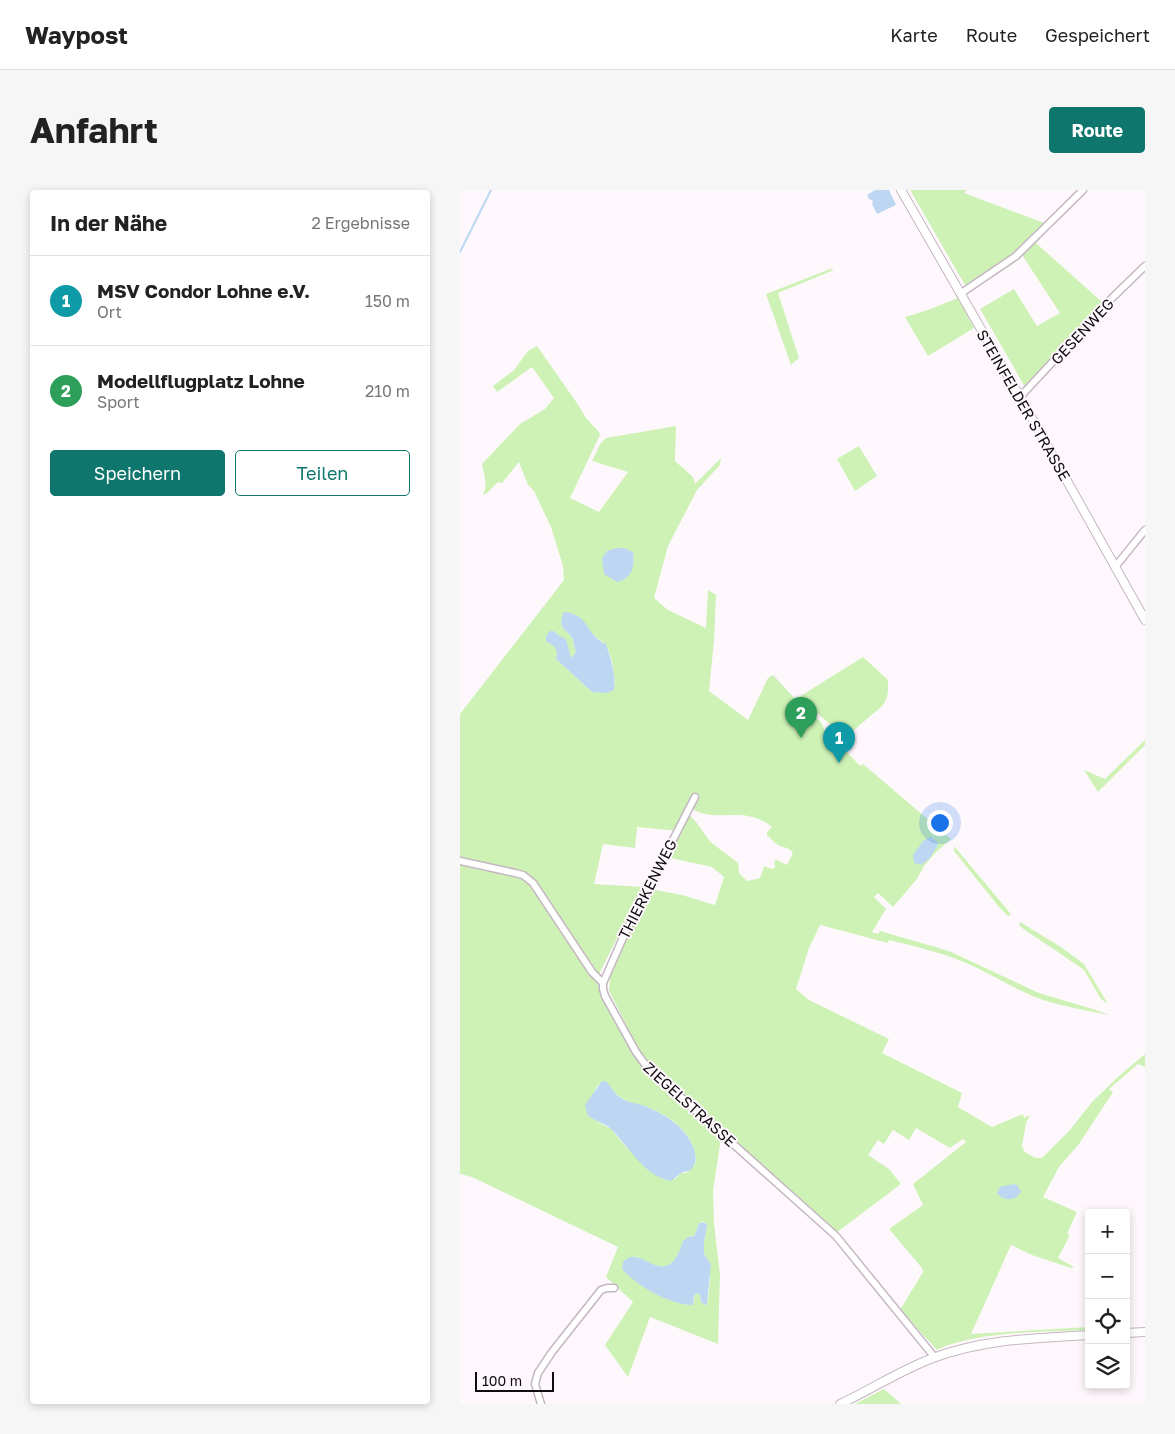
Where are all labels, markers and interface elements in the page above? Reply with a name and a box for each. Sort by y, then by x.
text: Waypost [25,20,128,49]
text: Karte [890,24,938,46]
text: Route [966,24,1017,46]
text: Gespeichert [1045,24,1150,46]
button: Route [1049,107,1145,153]
text: Anfahrt [30,109,158,151]
text: In der Nähe [50,210,167,236]
text: 2 Ergebnisse [312,213,410,233]
text: MSV Condor Lohne e.V. [97,279,310,302]
text: 1 [62,291,70,311]
text: 150 m [365,291,410,311]
street label: GESENWEG [1047,294,1117,368]
text: Ort [97,302,122,322]
street label: STEINFELDER STRASSE [973,326,1075,484]
text: Modellflugplatz Lohne [97,369,305,392]
text: 2 [61,381,71,401]
text: 210 m [365,381,410,401]
text: Sport [97,392,140,412]
button: Speichern [50,450,225,496]
button: Teilen [235,450,410,496]
pin: 2 [785,697,817,738]
pin: 1 [823,722,855,763]
your location [927,810,953,836]
street label: THIERKENWEG [614,836,680,942]
street label: ZIEGELSTRASSE [640,1058,740,1150]
map controls [1085,1209,1130,1389]
button: + [1085,1209,1130,1254]
button: − [1085,1254,1130,1299]
button: locate [1085,1299,1130,1344]
button: layers [1085,1344,1130,1389]
scale bar [475,1369,554,1392]
text: 100 m [482,1372,522,1389]

